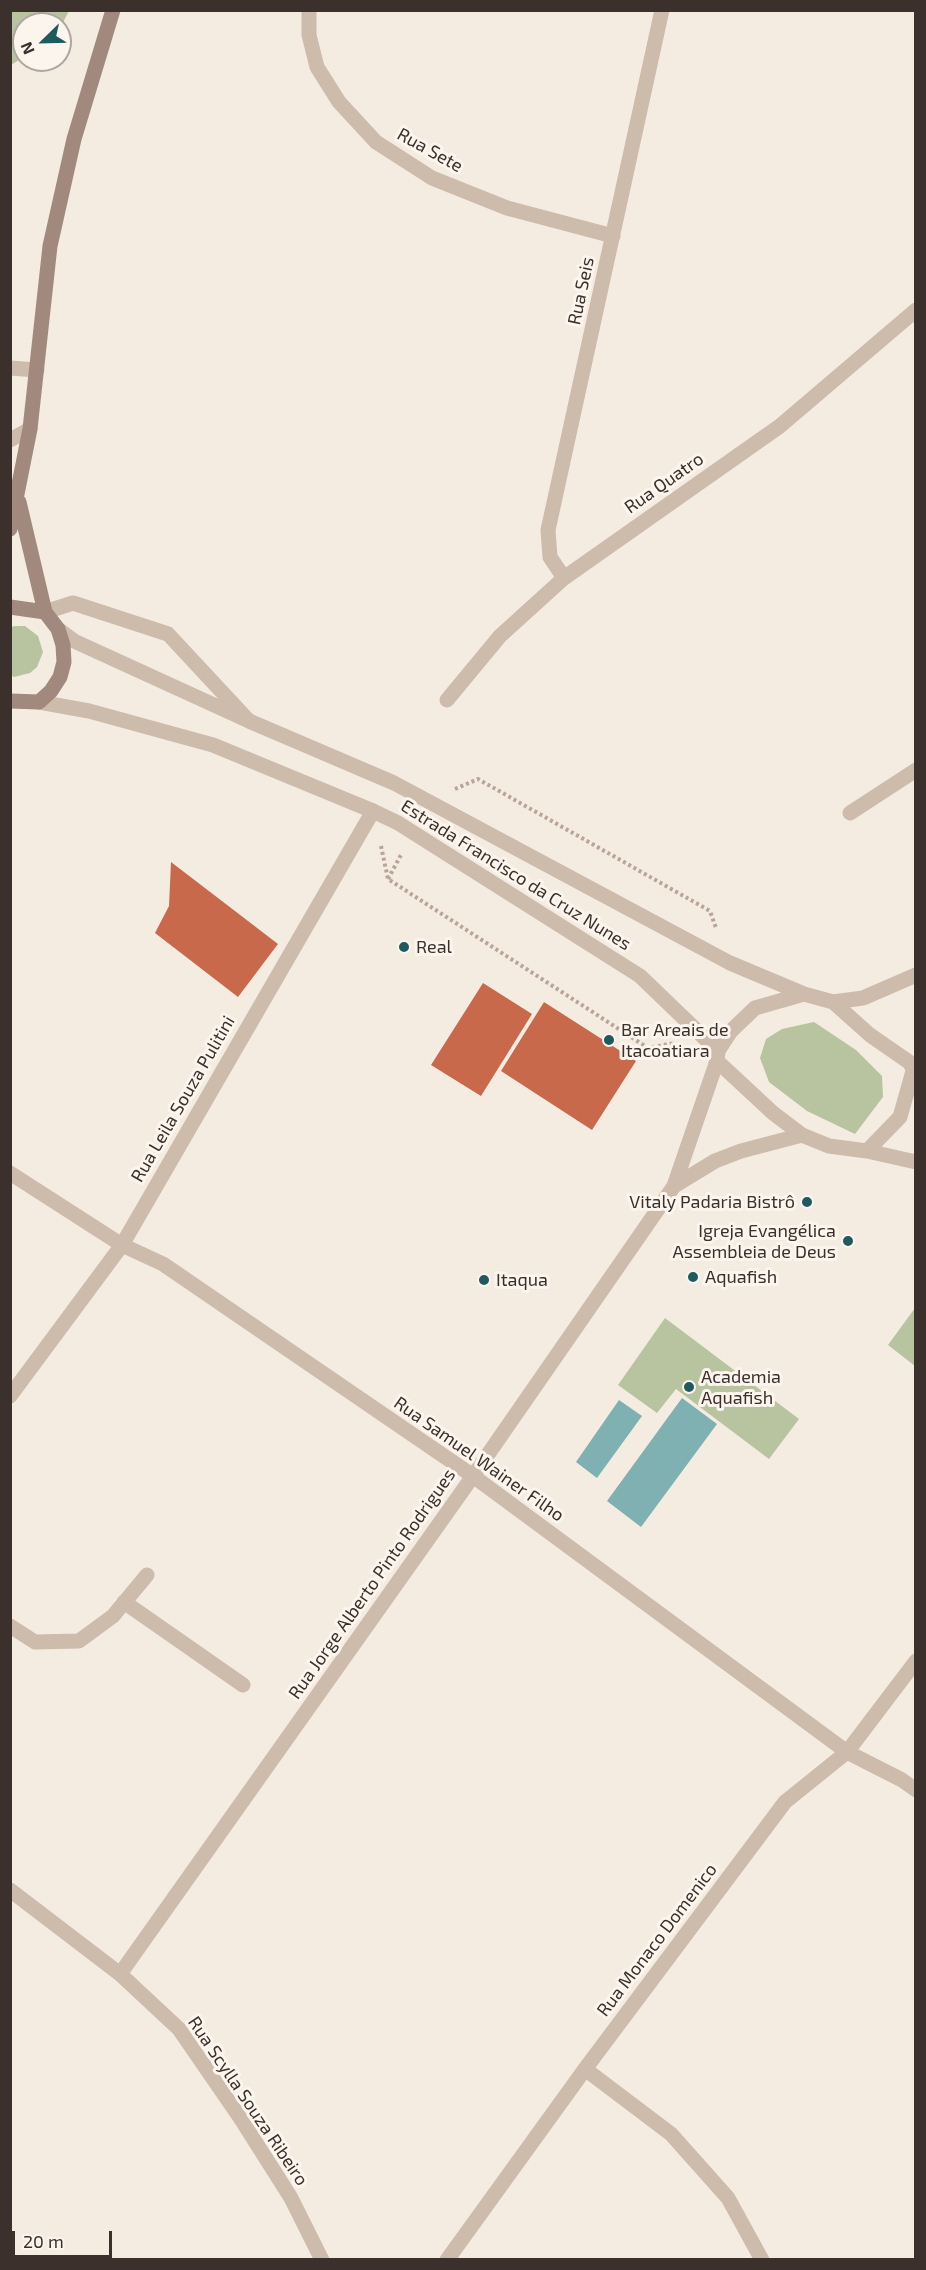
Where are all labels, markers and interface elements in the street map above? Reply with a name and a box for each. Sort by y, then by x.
north arrow [12,12,72,72]
text: N [16,39,38,57]
street label: Rua Sete [393,123,467,177]
street label: Rua Seis [563,255,599,327]
street label: Rua Quatro [620,448,708,518]
street label: Estrada Francisco da Cruz Nunes [397,795,635,955]
place label: Real [416,936,452,958]
marker: Real [397,940,411,954]
street label: Rua Leila Souza Pulitini [127,1012,239,1186]
place label: Bar Areais de Itacoatiara [621,1019,729,1062]
marker: Bar Areais de Itacoatiara [602,1033,616,1047]
place label: Vitaly Padaria Bistrô [629,1191,795,1213]
marker: Vitaly Padaria Bistrô [800,1195,814,1209]
place label: Igreja Evangélica Assembleia de Deus [672,1220,836,1262]
marker: Igreja Evangélica Assembleia de Deus [841,1234,855,1248]
place label: Aquafish [705,1266,777,1288]
place label: Itaqua [496,1269,548,1291]
marker: Aquafish [686,1270,700,1284]
marker: Itaqua [477,1273,491,1287]
place label: Academia Aquafish [701,1366,781,1408]
marker: Academia Aquafish [682,1380,696,1394]
street label: Rua Samuel Wainer Filho [390,1392,568,1526]
street label: Rua Jorge Alberto Pinto Rodrigues [284,1465,460,1703]
street label: Rua Monaco Domenico [592,1859,722,2021]
street label: Rua Scylla Souza Ribeiro [183,2012,313,2190]
scale bar [15,2219,116,2257]
text: 20 m [23,2230,64,2252]

